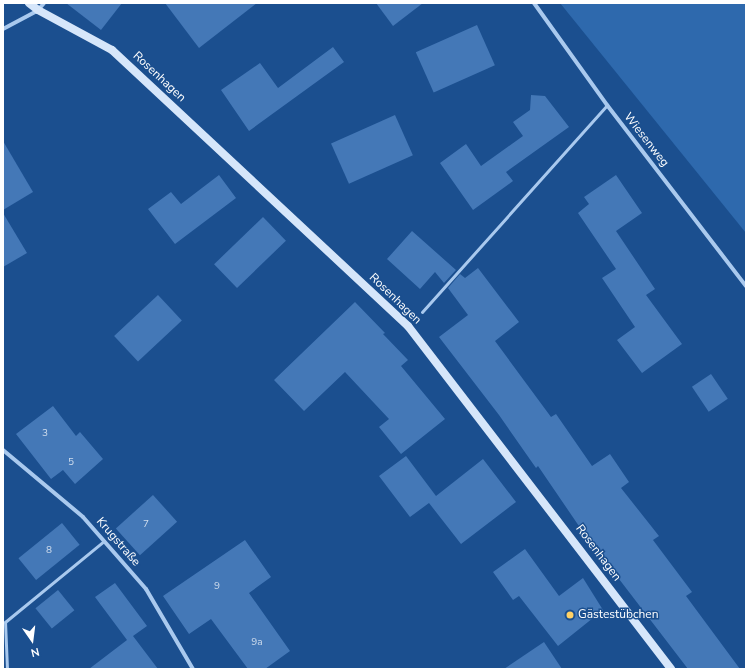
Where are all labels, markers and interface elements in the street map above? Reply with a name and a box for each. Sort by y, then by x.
street label: Rosenhagen [130,49,188,105]
street label: Wiesenweg [620,110,672,170]
street label: Rosenhagen [366,271,424,327]
house number: 3 [42,428,48,440]
house number: 5 [68,457,74,469]
street label: Krugstraße [93,515,143,569]
house number: 7 [143,519,149,531]
street label: Rosenhagen [572,522,624,584]
house number: 8 [46,545,52,557]
house number: 9 [214,581,220,593]
place label: Gästestübchen [578,608,659,622]
marker: Gästestübchen [565,610,575,620]
north arrow [12,620,52,660]
house number: 9a [251,637,263,649]
text: N [29,644,41,660]

